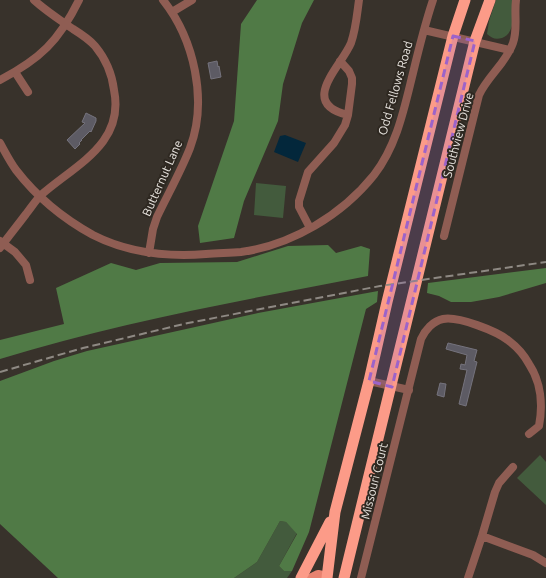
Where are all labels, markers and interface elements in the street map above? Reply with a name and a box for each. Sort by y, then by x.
street label: Odd Fellows Road [375,39,415,137]
street label: Southview Drive [440,91,476,179]
street label: Butternut Lane [139,138,185,218]
street label: Missouri Court [358,441,390,521]

